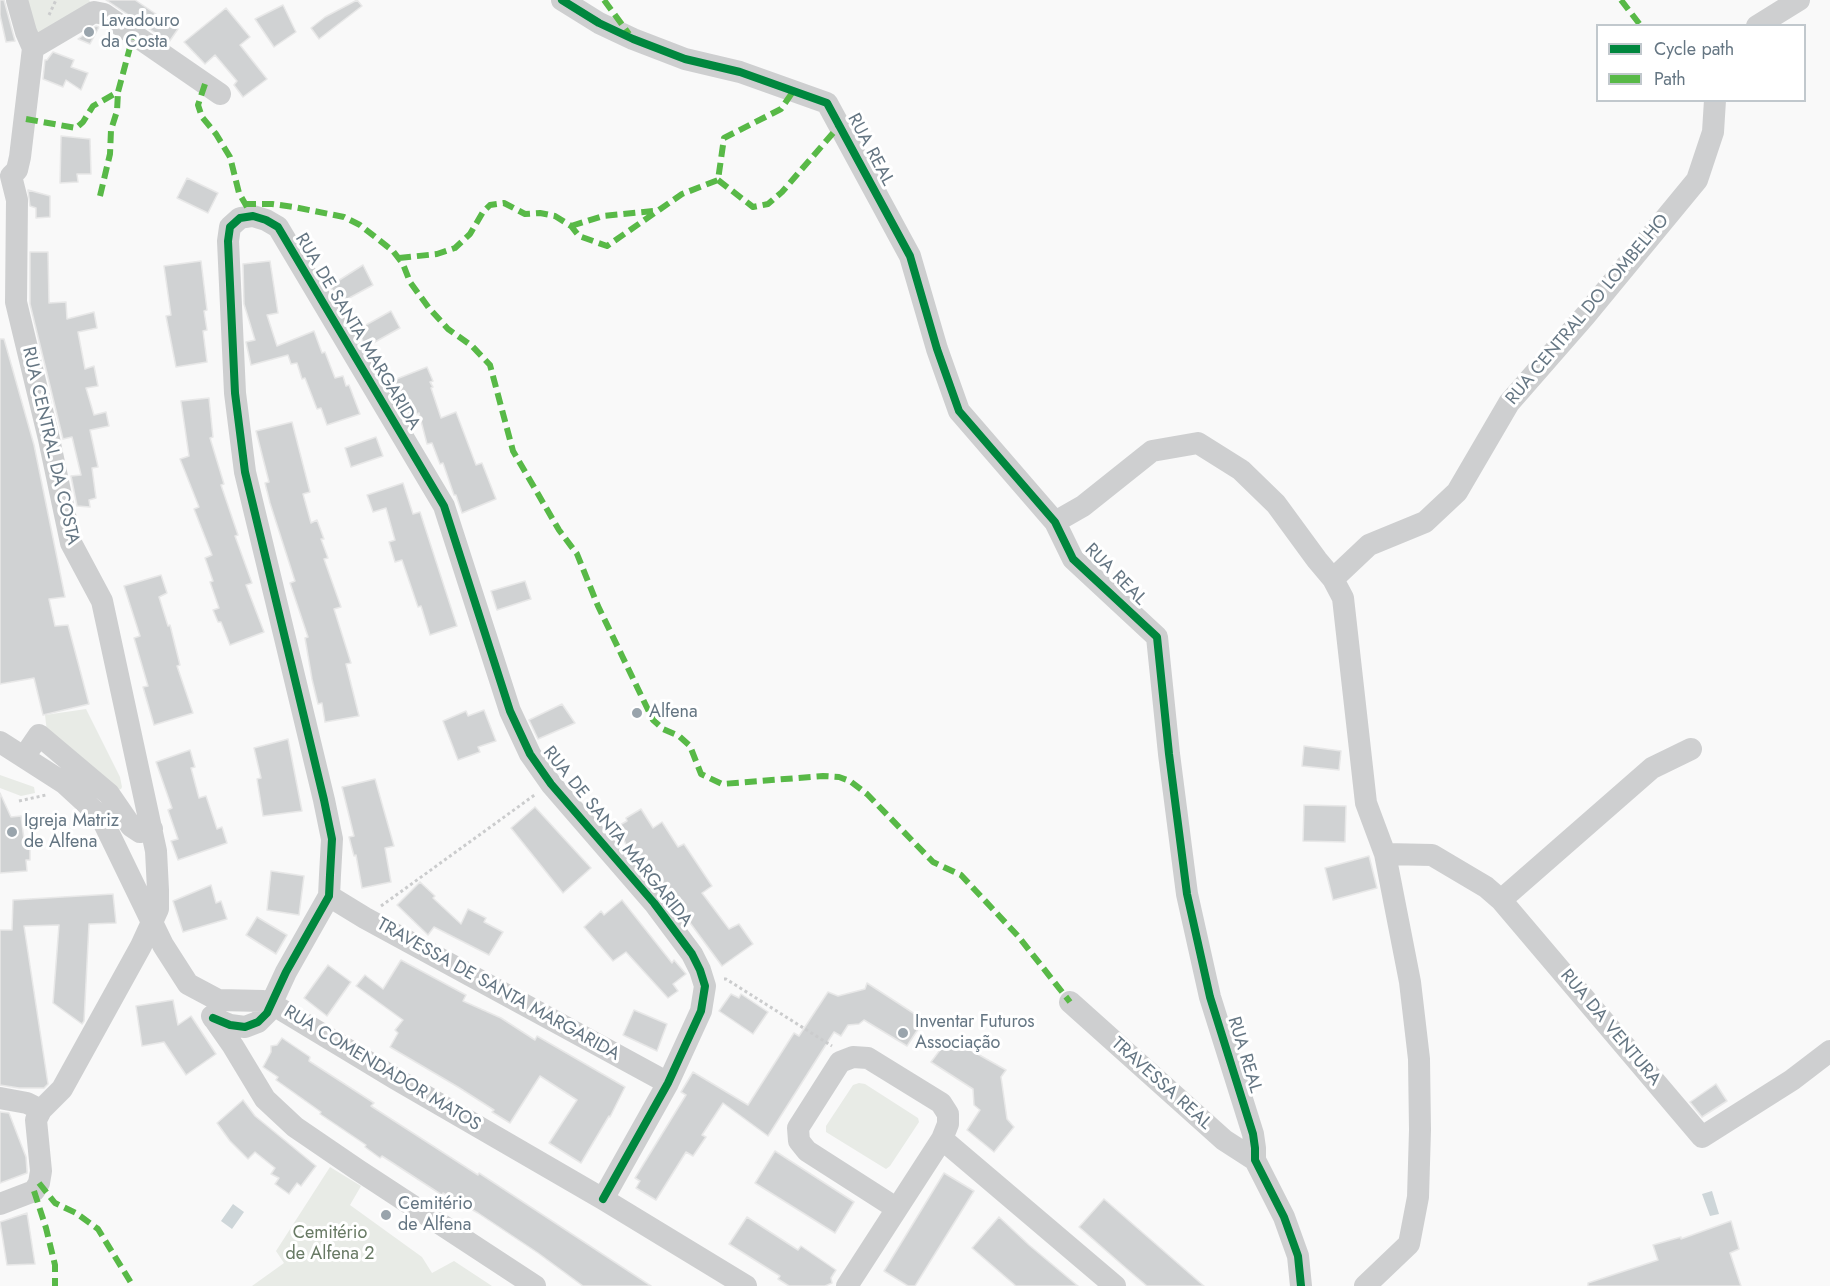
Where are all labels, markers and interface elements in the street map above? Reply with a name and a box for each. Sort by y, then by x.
place label: Lavadouro da Costa [101,11,180,54]
legend [1596,24,1806,102]
marker: Lavadouro da Costa [82,25,96,39]
text: Cycle path [1654,36,1734,62]
text: Path [1654,66,1686,92]
street label: RUA REAL [842,110,898,190]
street label: RUA CENTRAL DO LOMBELHO [1502,210,1674,410]
street label: RUA DE SANTA MARGARIDA [290,230,424,434]
street label: RUA CENTRAL DA COSTA [17,345,83,547]
street label: RUA REAL [1080,540,1150,610]
place label: Alfena [649,702,698,724]
marker: Alfena [630,706,644,720]
street label: RUA DE SANTA MARGARIDA [538,743,696,931]
place label: Igreja Matriz de Alfena [24,811,119,854]
marker: Igreja Matriz de Alfena [5,825,19,839]
street label: TRAVESSA DE SANTA MARGARIDA [373,914,623,1066]
street label: RUA DA VENTURA [1555,966,1665,1090]
street label: RUA COMENDADOR MATOS [280,1002,484,1136]
place label: Inventar Futuros Associação [915,1012,1035,1054]
street label: RUA REAL [1222,1014,1266,1096]
marker: Inventar Futuros Associação [896,1026,910,1040]
street label: TRAVESSA REAL [1106,1033,1216,1135]
place label: Cemitério de Alfena [398,1194,473,1236]
marker: Cemitério de Alfena [379,1208,393,1222]
park label: Cemitério de Alfena 2 [285,1223,375,1266]

